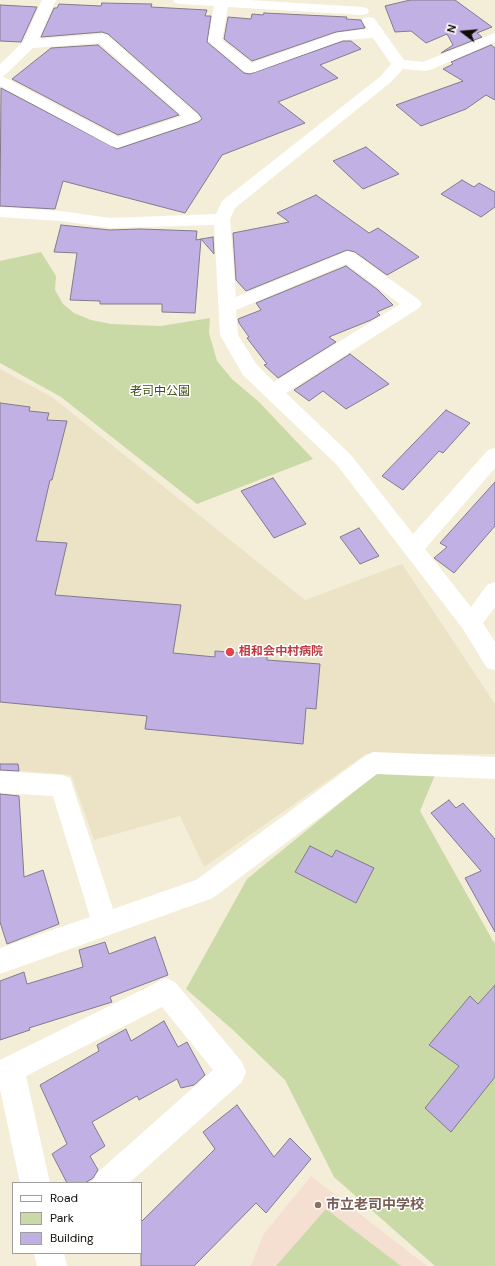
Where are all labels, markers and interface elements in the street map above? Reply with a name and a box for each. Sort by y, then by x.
north arrow [443,12,483,52]
text: N [444,23,459,34]
park label: 老司中公園 [130,385,190,399]
place label: 相和会中村病院 [239,645,323,659]
marker: 相和会中村病院 [224,646,236,658]
legend [12,1182,142,1254]
text: Road [50,1190,78,1206]
place label: 市立老司中学校 [326,1197,424,1213]
marker: 市立老司中学校 [313,1200,323,1210]
text: Park [50,1210,74,1226]
text: Building [50,1230,94,1246]

